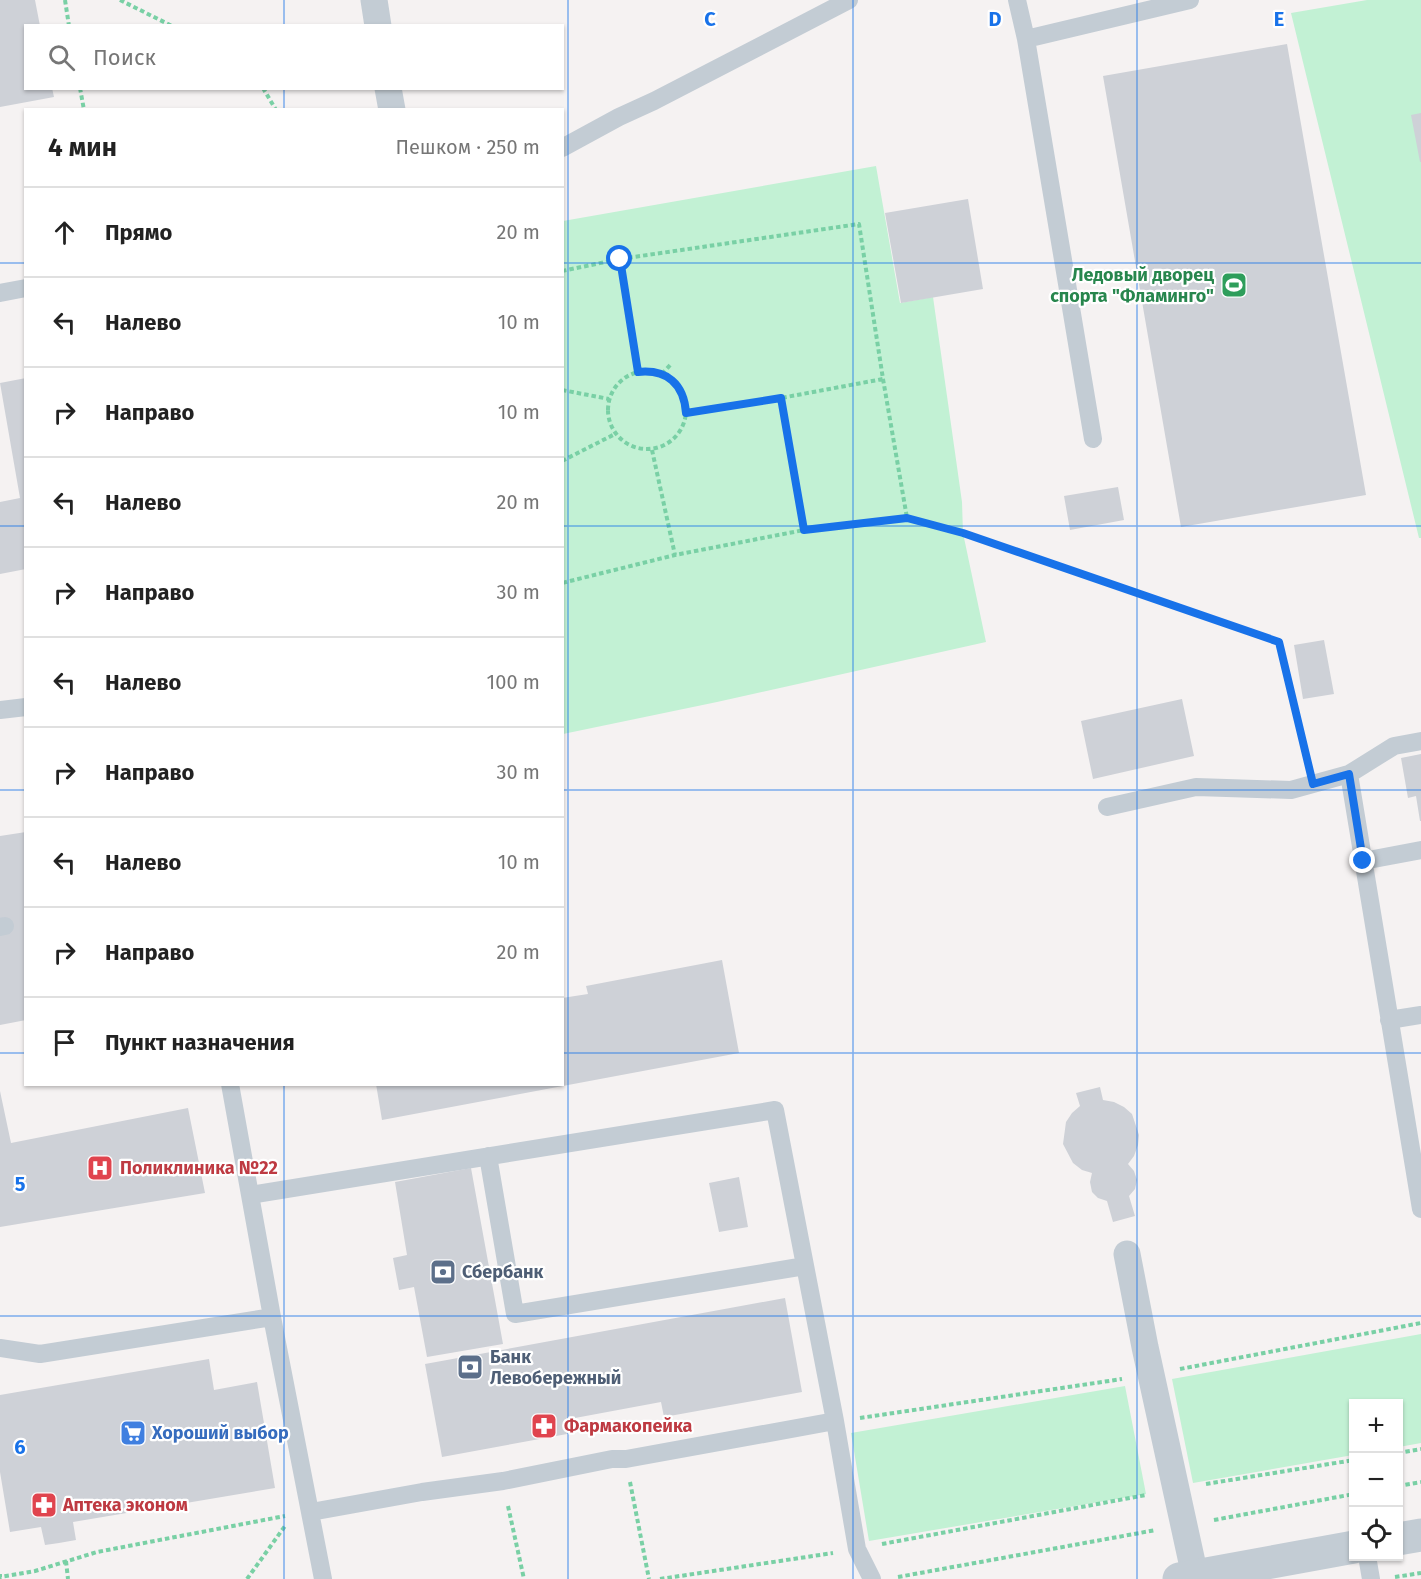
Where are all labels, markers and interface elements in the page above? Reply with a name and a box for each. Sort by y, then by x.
text: C [704,7,716,31]
text: D [988,7,1002,31]
text: E [1274,7,1284,31]
search box [24,24,564,90]
icon: search [45,41,78,74]
text: Поиск [93,44,156,71]
text: 4 мин [48,132,117,163]
text: Пешком · 250 m [395,135,540,159]
icon: ahead [48,216,81,249]
text: Прямо [105,219,172,246]
text: 20 m [497,220,540,244]
route start [606,245,632,271]
place label: Ледовый дворец спорта "Фламинго" [1050,264,1214,307]
sports icon: Ледовый дворец спорта "Фламинго" [1219,270,1249,300]
icon: left [48,306,81,339]
text: Налево [105,309,181,336]
text: 10 m [498,310,540,334]
icon: right [48,396,81,429]
text: Направо [105,399,194,426]
text: 10 m [498,400,540,424]
icon: left [48,486,81,519]
text: Налево [105,489,181,516]
text: 20 m [497,490,540,514]
icon: right [48,576,81,609]
text: Направо [105,579,194,606]
text: 30 m [496,580,540,604]
icon: left [48,666,81,699]
text: Налево [105,669,181,696]
text: 100 m [487,670,540,694]
icon: right [48,756,81,789]
text: Направо [105,759,194,786]
text: 30 m [496,760,540,784]
icon: left [48,846,81,879]
route end [1349,847,1375,873]
text: Налево [105,849,181,876]
text: 10 m [498,850,540,874]
icon: right [48,936,81,969]
text: Направо [105,939,194,966]
text: 20 m [497,940,540,964]
icon: arrive [48,1026,81,1059]
text: Пункт назначения [105,1029,295,1056]
hospital icon: Поликлиника №22 [85,1153,115,1183]
place label: Поликлиника №22 [120,1157,278,1179]
text: 5 [15,1172,26,1196]
bank icon: Сбербанк [428,1257,458,1287]
place label: Сбербанк [462,1261,544,1283]
place label: Банк Левобережный [490,1346,621,1389]
bank icon: Банк Левобережный [455,1352,485,1382]
map controls [1349,1399,1403,1561]
button: + [1349,1399,1403,1453]
pharmacy icon: Фармакопейка [529,1411,559,1441]
place label: Фармакопейка [564,1415,693,1437]
supermarket icon: Хороший выбор [118,1418,148,1448]
place label: Хороший выбор [151,1422,289,1444]
text: 6 [14,1435,26,1459]
button: − [1349,1453,1403,1507]
pharmacy icon: Аптека эконом [29,1490,59,1520]
place label: Аптека эконом [62,1494,188,1516]
button: locate [1349,1507,1403,1561]

